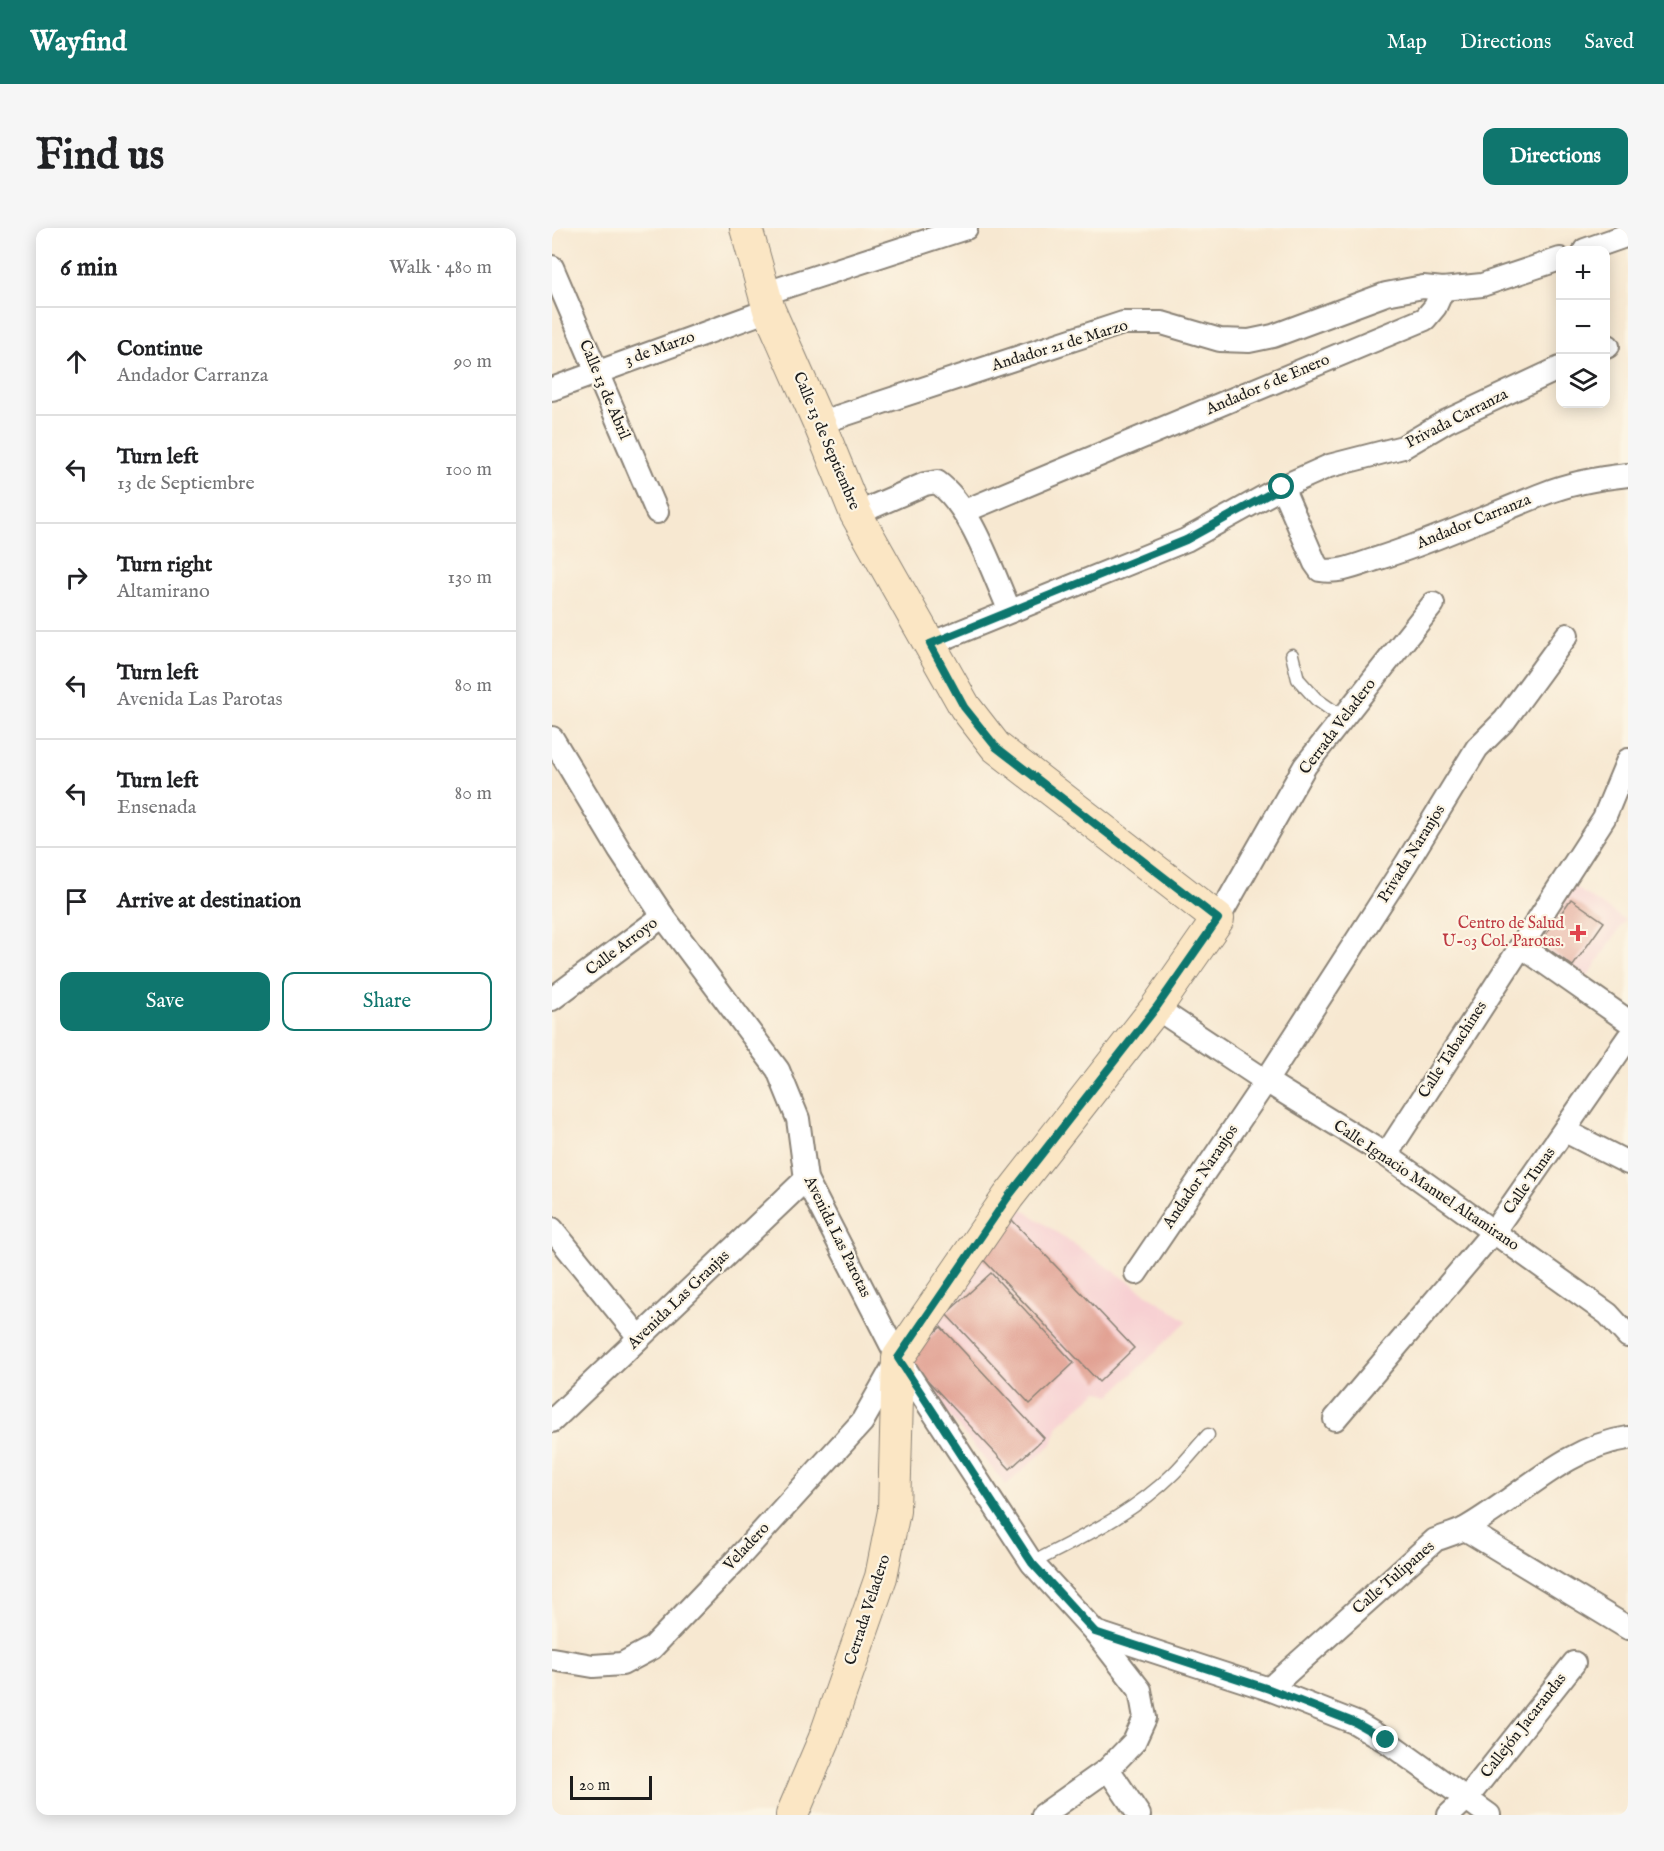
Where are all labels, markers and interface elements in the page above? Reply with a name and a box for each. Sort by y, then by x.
text: Wayfind [30,25,127,60]
text: Map [1387,29,1427,56]
text: Directions [1460,29,1551,56]
text: Saved [1584,29,1634,56]
button: Directions [1483,128,1628,185]
text: Find us [36,130,164,183]
map controls [1556,246,1610,408]
button: + [1556,246,1610,300]
text: 6 min [60,251,118,284]
text: Walk · 480 m [389,255,492,280]
button: − [1556,300,1610,354]
street label: Andador 21 de Marzo [988,316,1131,377]
street label: 3 de Marzo [622,327,698,371]
text: Continue [117,335,203,363]
street label: Calle 13 de Abril [574,337,634,443]
icon: ahead [60,345,93,378]
text: 90 m [454,349,492,374]
street label: Andador 6 de Enero [1202,350,1333,420]
button: layers [1556,354,1610,408]
text: Andador Carranza [117,363,268,388]
street label: Calle 13 de Septiembre [788,369,864,513]
street label: Privada Carranza [1403,385,1512,453]
text: Turn left [117,443,199,471]
icon: left [60,453,93,486]
text: 100 m [445,457,492,482]
text: 13 de Septiembre [117,471,255,496]
route start [1268,473,1294,499]
street label: Andador Carranza [1413,490,1534,554]
text: Turn right [117,551,212,579]
icon: right [60,561,93,594]
text: 130 m [447,565,492,590]
text: Altamirano [117,579,210,604]
text: Turn left [117,659,199,687]
icon: left [60,669,93,702]
text: 80 m [455,673,492,698]
street label: Cerrada Veladero [1295,675,1381,779]
text: Avenida Las Parotas [117,687,283,712]
text: Turn left [117,767,199,795]
icon: left [60,777,93,810]
text: 80 m [455,781,492,806]
text: Ensenada [117,795,196,820]
street label: Privada Naranjos [1374,801,1450,907]
icon: arrive [60,885,93,918]
text: Arrive at destination [117,887,301,915]
street label: Calle Arroyo [582,913,662,981]
place label: Centro de Salud U-03 Col. Parotas. [1442,914,1564,952]
marker: Centro de Salud U-03 Col. Parotas. [1569,924,1587,942]
button: Save [60,972,270,1031]
button: Share [282,972,492,1031]
street label: Calle Tabachines [1414,997,1492,1102]
street label: Calle Ignacio Manuel Altamirano [1329,1116,1523,1256]
street label: Andador Naranjos [1158,1121,1243,1234]
street label: Calle Tunas [1500,1143,1561,1218]
street label: Avenida Las Parotas [799,1172,875,1301]
street label: Avenida Las Granjas [623,1246,734,1355]
street label: Veladero [719,1518,775,1576]
street label: Calle Tulipanes [1349,1537,1439,1619]
street label: Cerrada Veladero [841,1552,895,1668]
street label: Callejón Jacarandas [1477,1669,1571,1783]
route end [1372,1726,1398,1752]
scale bar [570,1773,652,1800]
text: 20 m [579,1776,610,1796]

